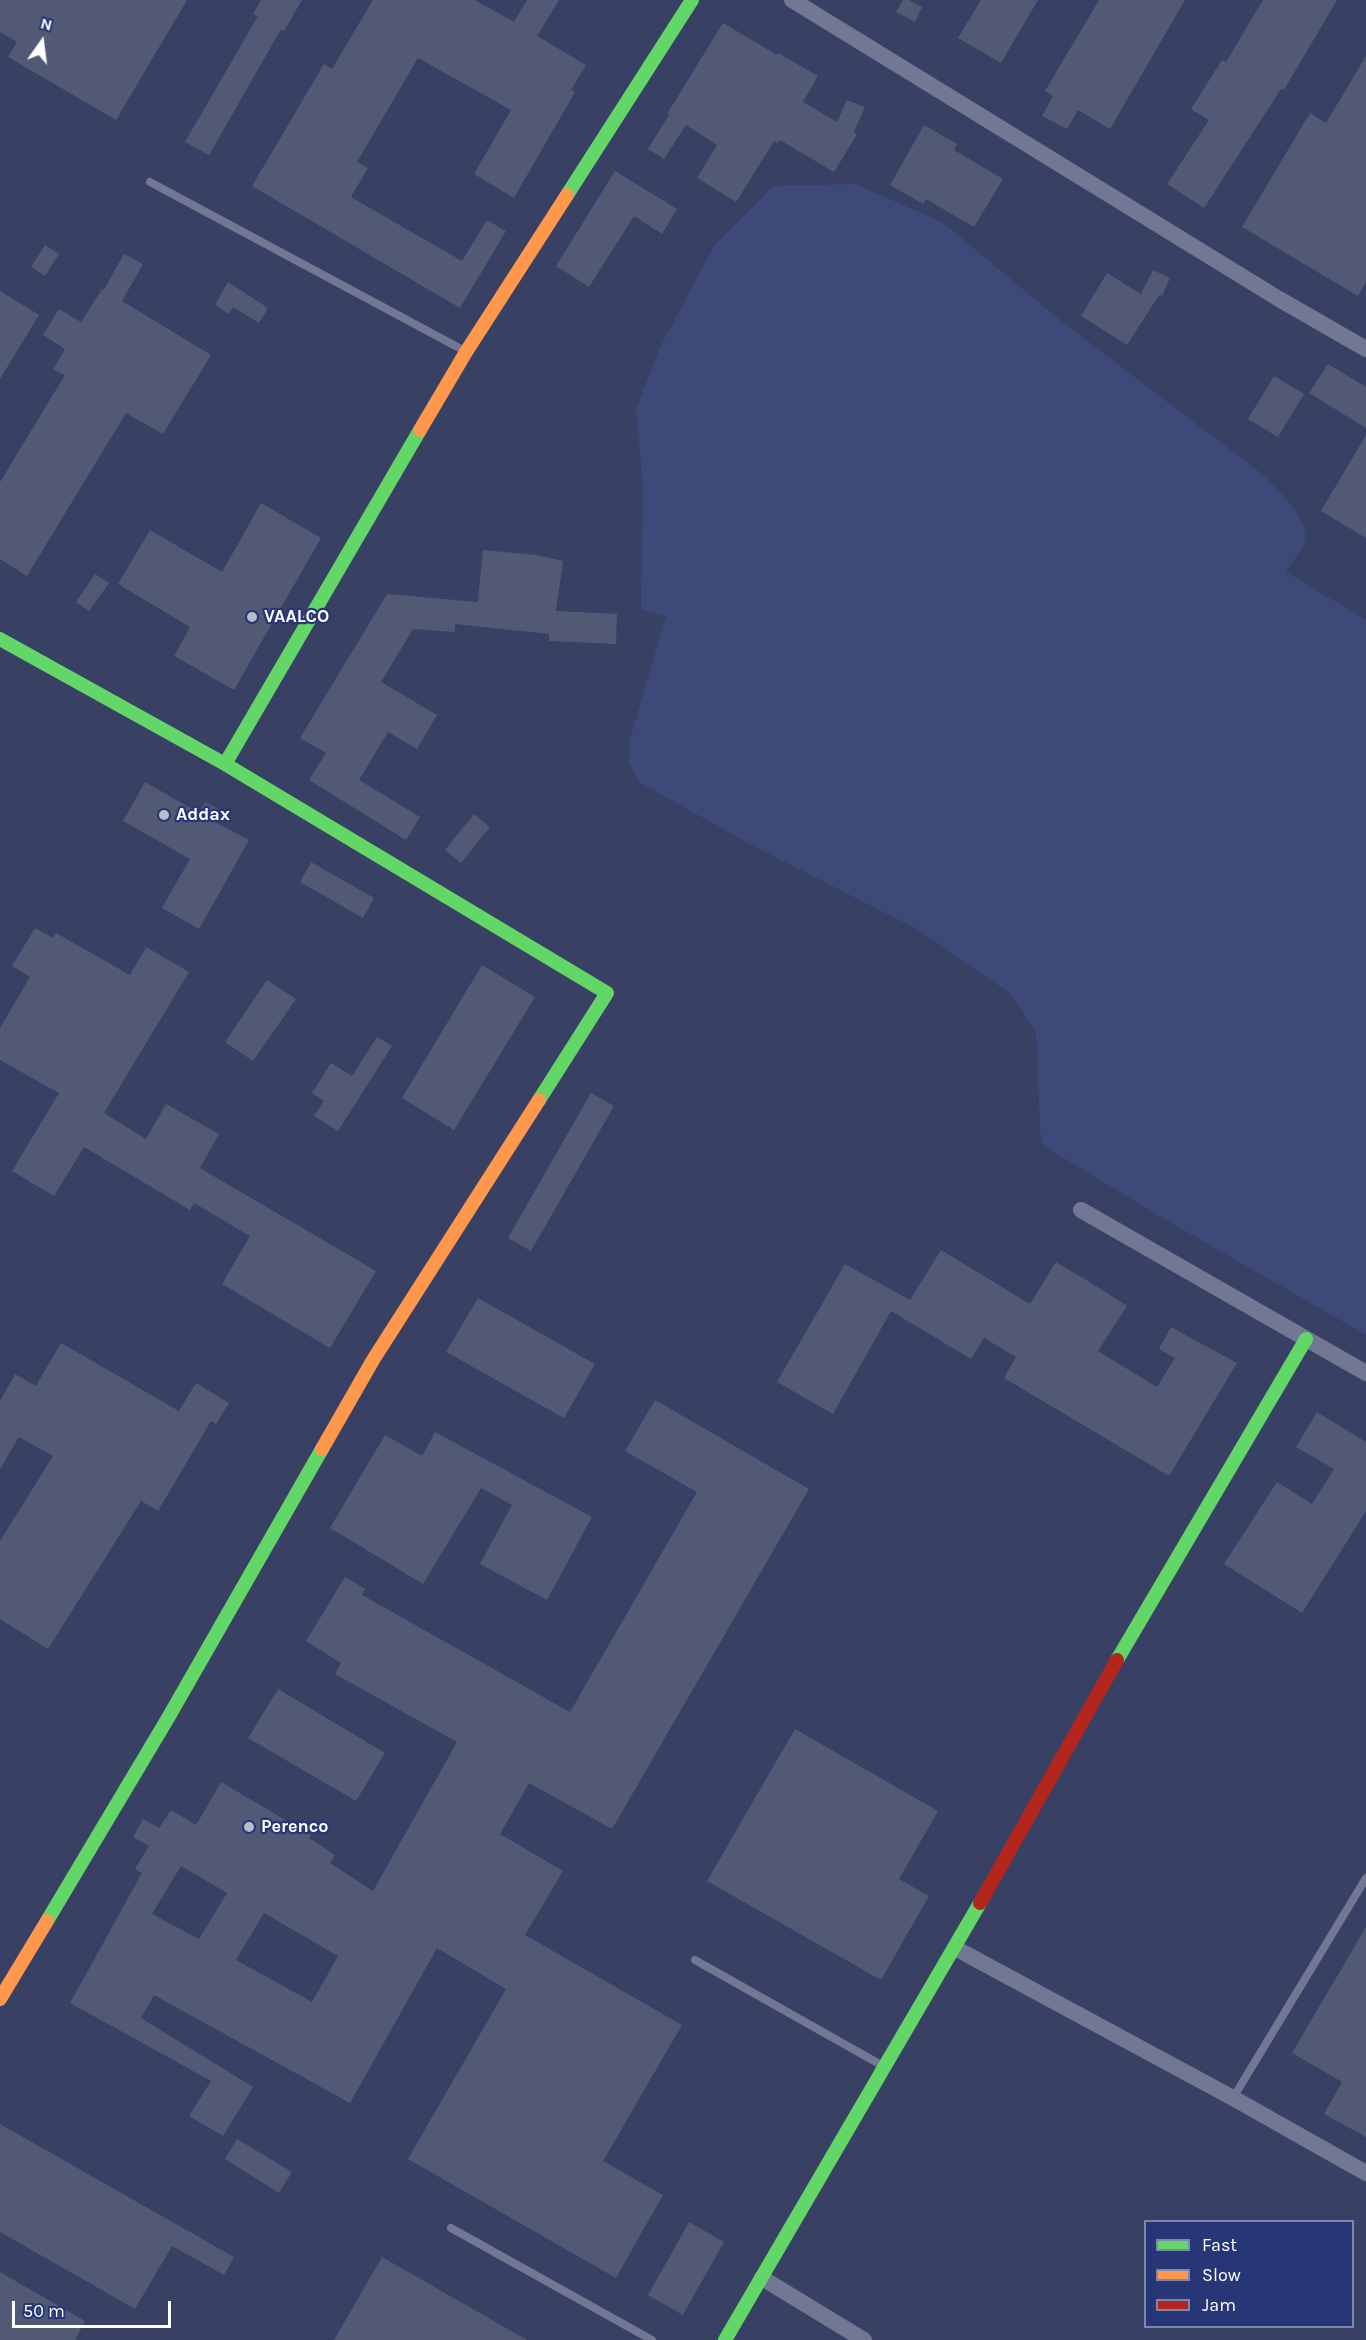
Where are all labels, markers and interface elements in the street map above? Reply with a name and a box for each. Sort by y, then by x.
north arrow [12,12,72,72]
text: N [39,13,54,35]
place label: VAALCO [264,606,329,628]
marker: VAALCO [245,610,259,624]
place label: Addax [176,804,230,826]
marker: Addax [157,808,171,822]
place label: Perenco [261,1816,329,1838]
marker: Perenco [242,1820,256,1834]
legend [1144,2220,1354,2328]
text: Fast [1202,2234,1237,2256]
text: Slow [1202,2264,1241,2286]
scale bar [15,2289,174,2327]
text: Jam [1202,2294,1236,2316]
text: 50 m [23,2300,65,2322]

